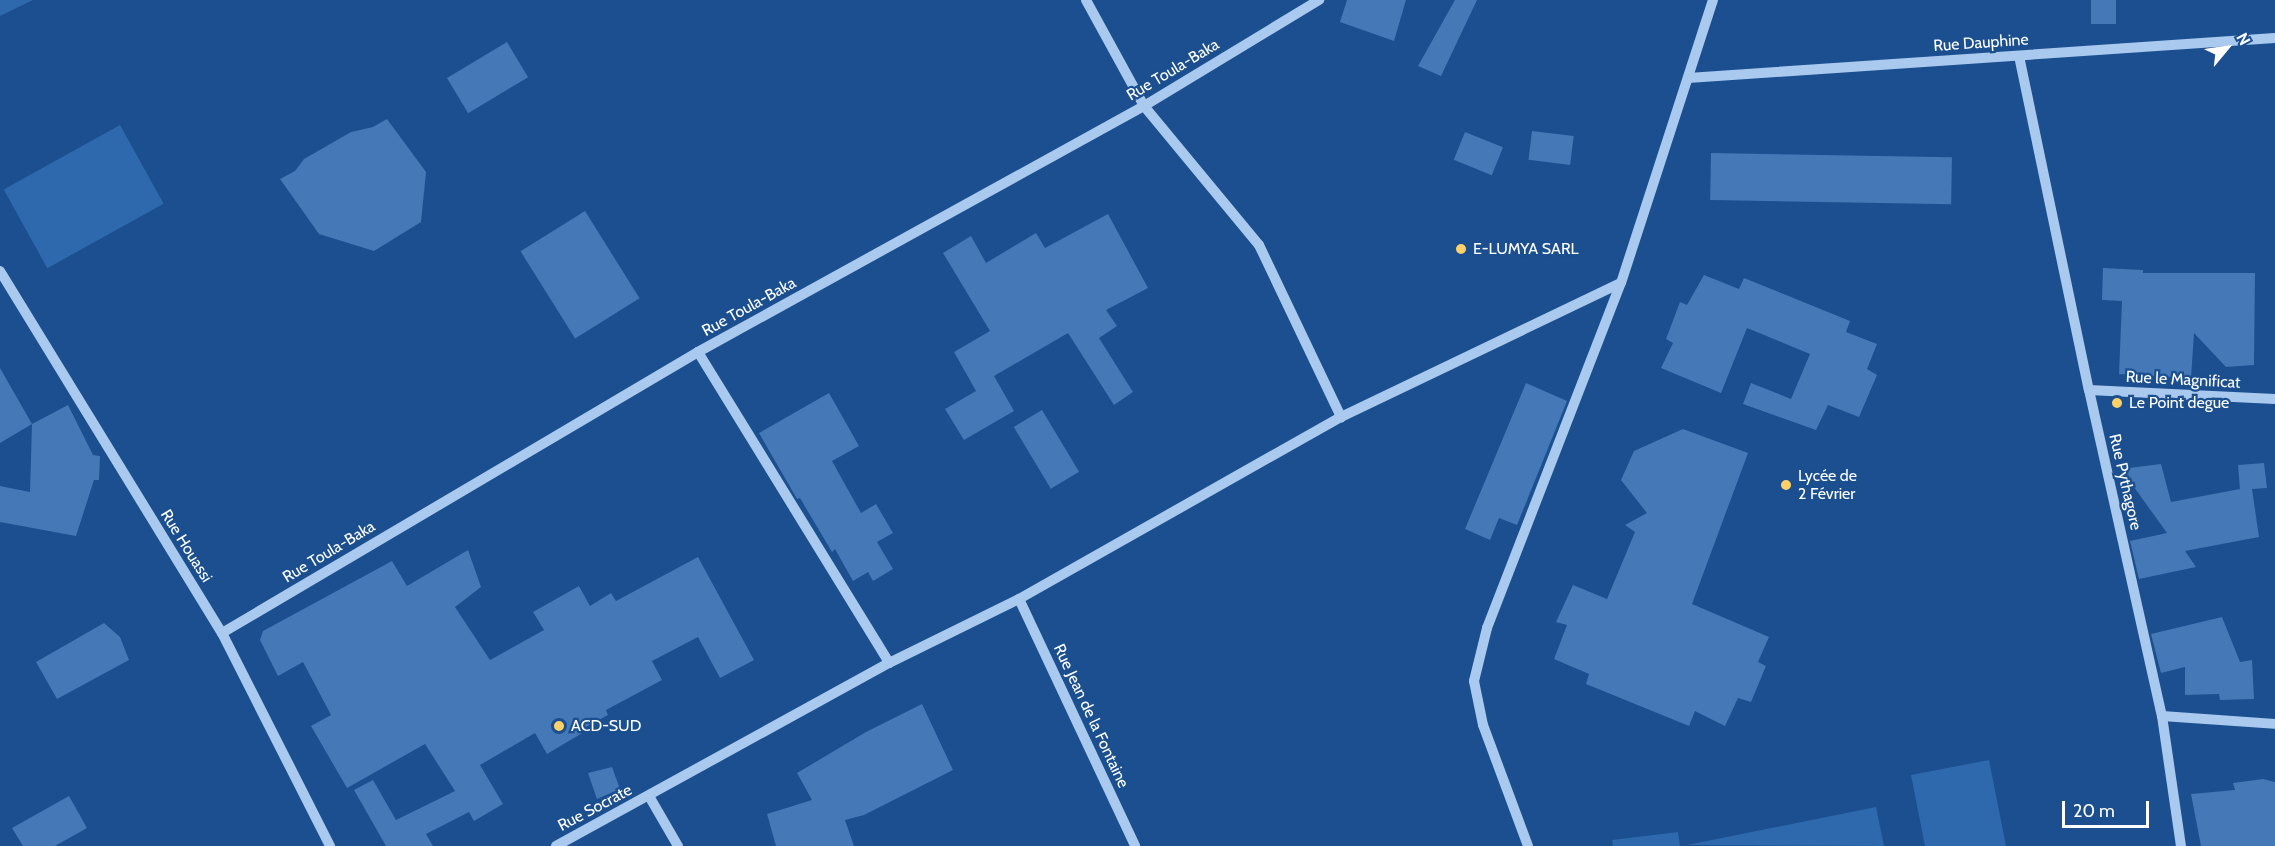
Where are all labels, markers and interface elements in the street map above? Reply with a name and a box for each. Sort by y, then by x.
north arrow [2197,18,2257,78]
text: N [2232,29,2254,49]
street label: Rue Dauphine [1933,30,2029,56]
street label: Rue Toula-Baka [1123,35,1223,105]
place label: E-LUMYA SARL [1473,239,1579,259]
marker: E-LUMYA SARL [1454,242,1468,256]
street label: Rue Toula-Baka [699,273,799,341]
street label: Rue le Magnificat [2125,367,2241,393]
place label: Le Point degue [2129,393,2229,413]
marker: Le Point degue [2110,396,2124,410]
street label: Rue Pythagore [2105,432,2145,532]
place label: Lycée de 2 Février [1798,466,1857,504]
marker: Lycée de 2 Février [1779,478,1793,492]
street label: Rue Houassi [156,506,216,586]
street label: Rue Toula-Baka [279,517,379,587]
street label: Rue Jean de la Fontaine [1049,641,1133,791]
place label: ACD-SUD [571,716,641,736]
marker: ACD-SUD [552,719,566,733]
street label: Rue Socrate [555,781,635,835]
scale bar [2065,789,2152,827]
text: 20 m [2073,800,2115,822]

